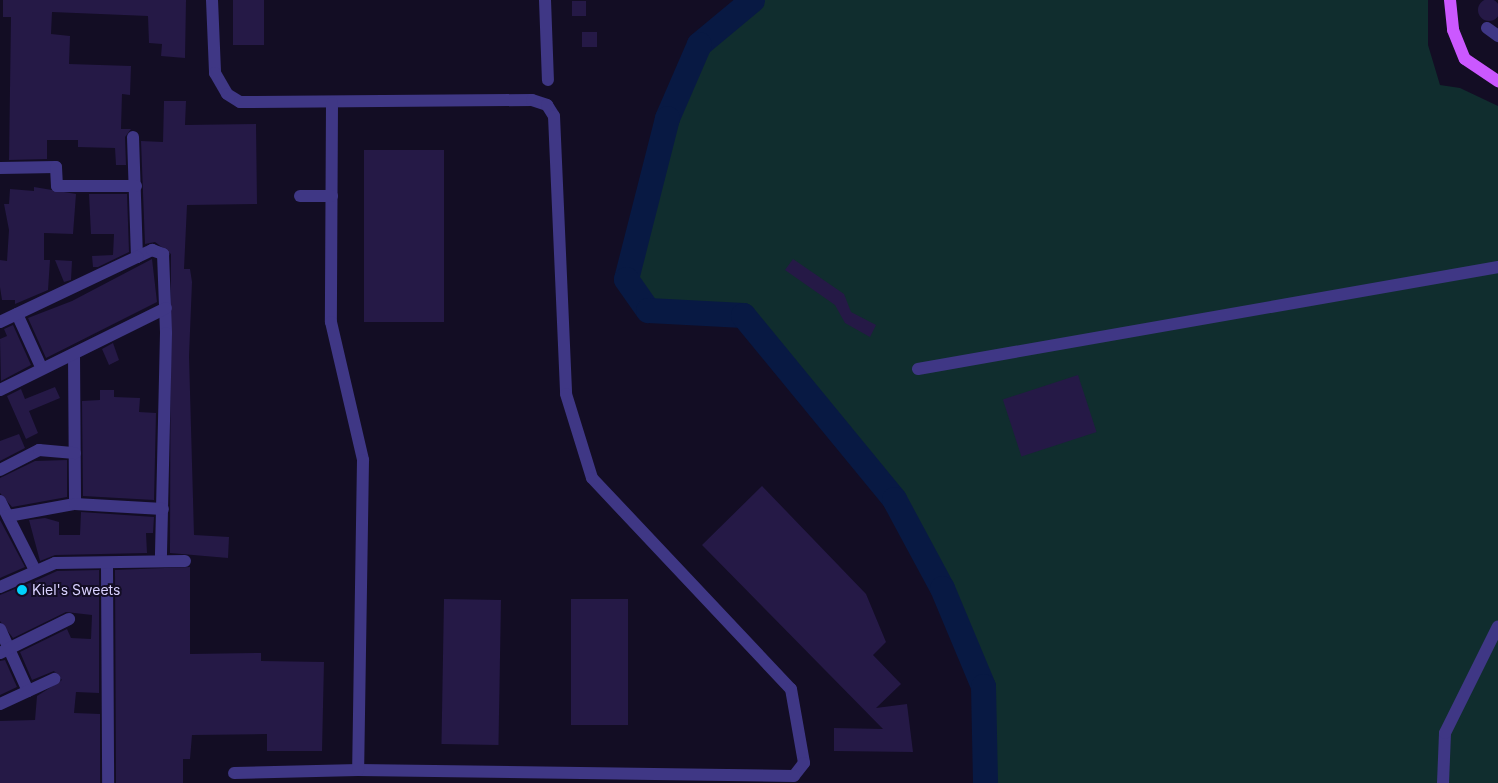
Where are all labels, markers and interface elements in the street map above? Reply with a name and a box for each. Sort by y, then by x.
place label: Kiel's Sweets [32,582,120,598]
marker: Kiel's Sweets [16,584,28,596]

